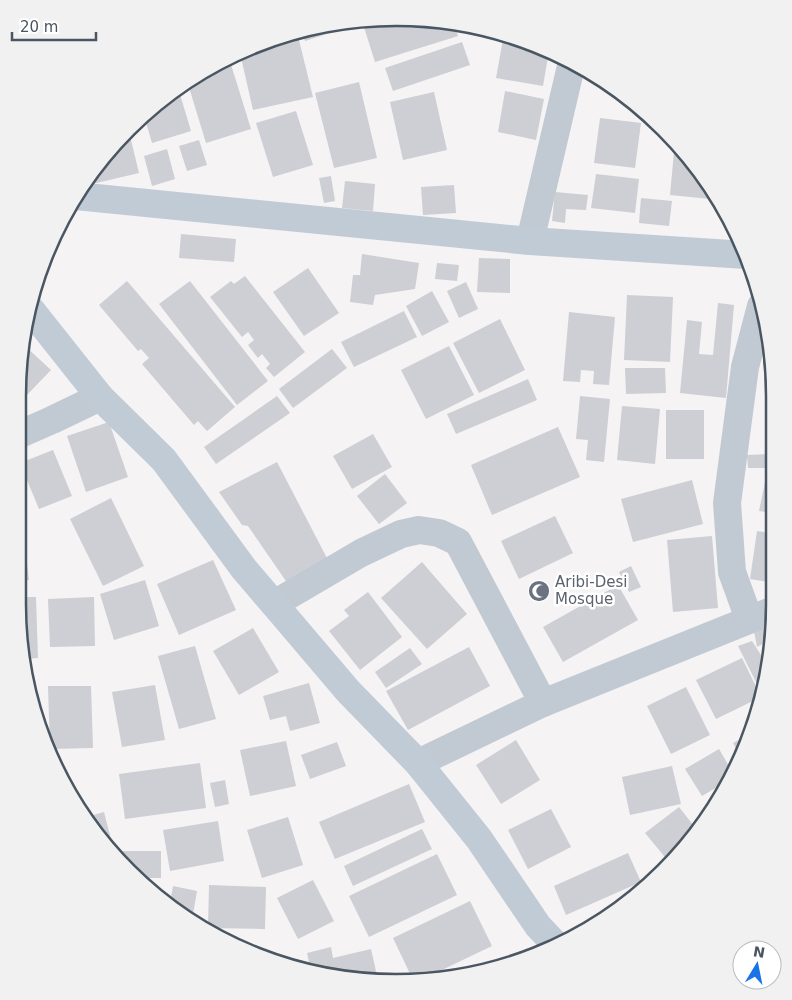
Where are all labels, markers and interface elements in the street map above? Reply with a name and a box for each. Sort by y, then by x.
scale bar [12,10,96,42]
text: 20 m [20,18,58,36]
place label: Aribi-Desi Mosque [555,573,627,608]
mosque icon: Aribi-Desi Mosque [527,579,551,603]
north arrow [732,940,782,990]
text: N [752,943,766,961]

